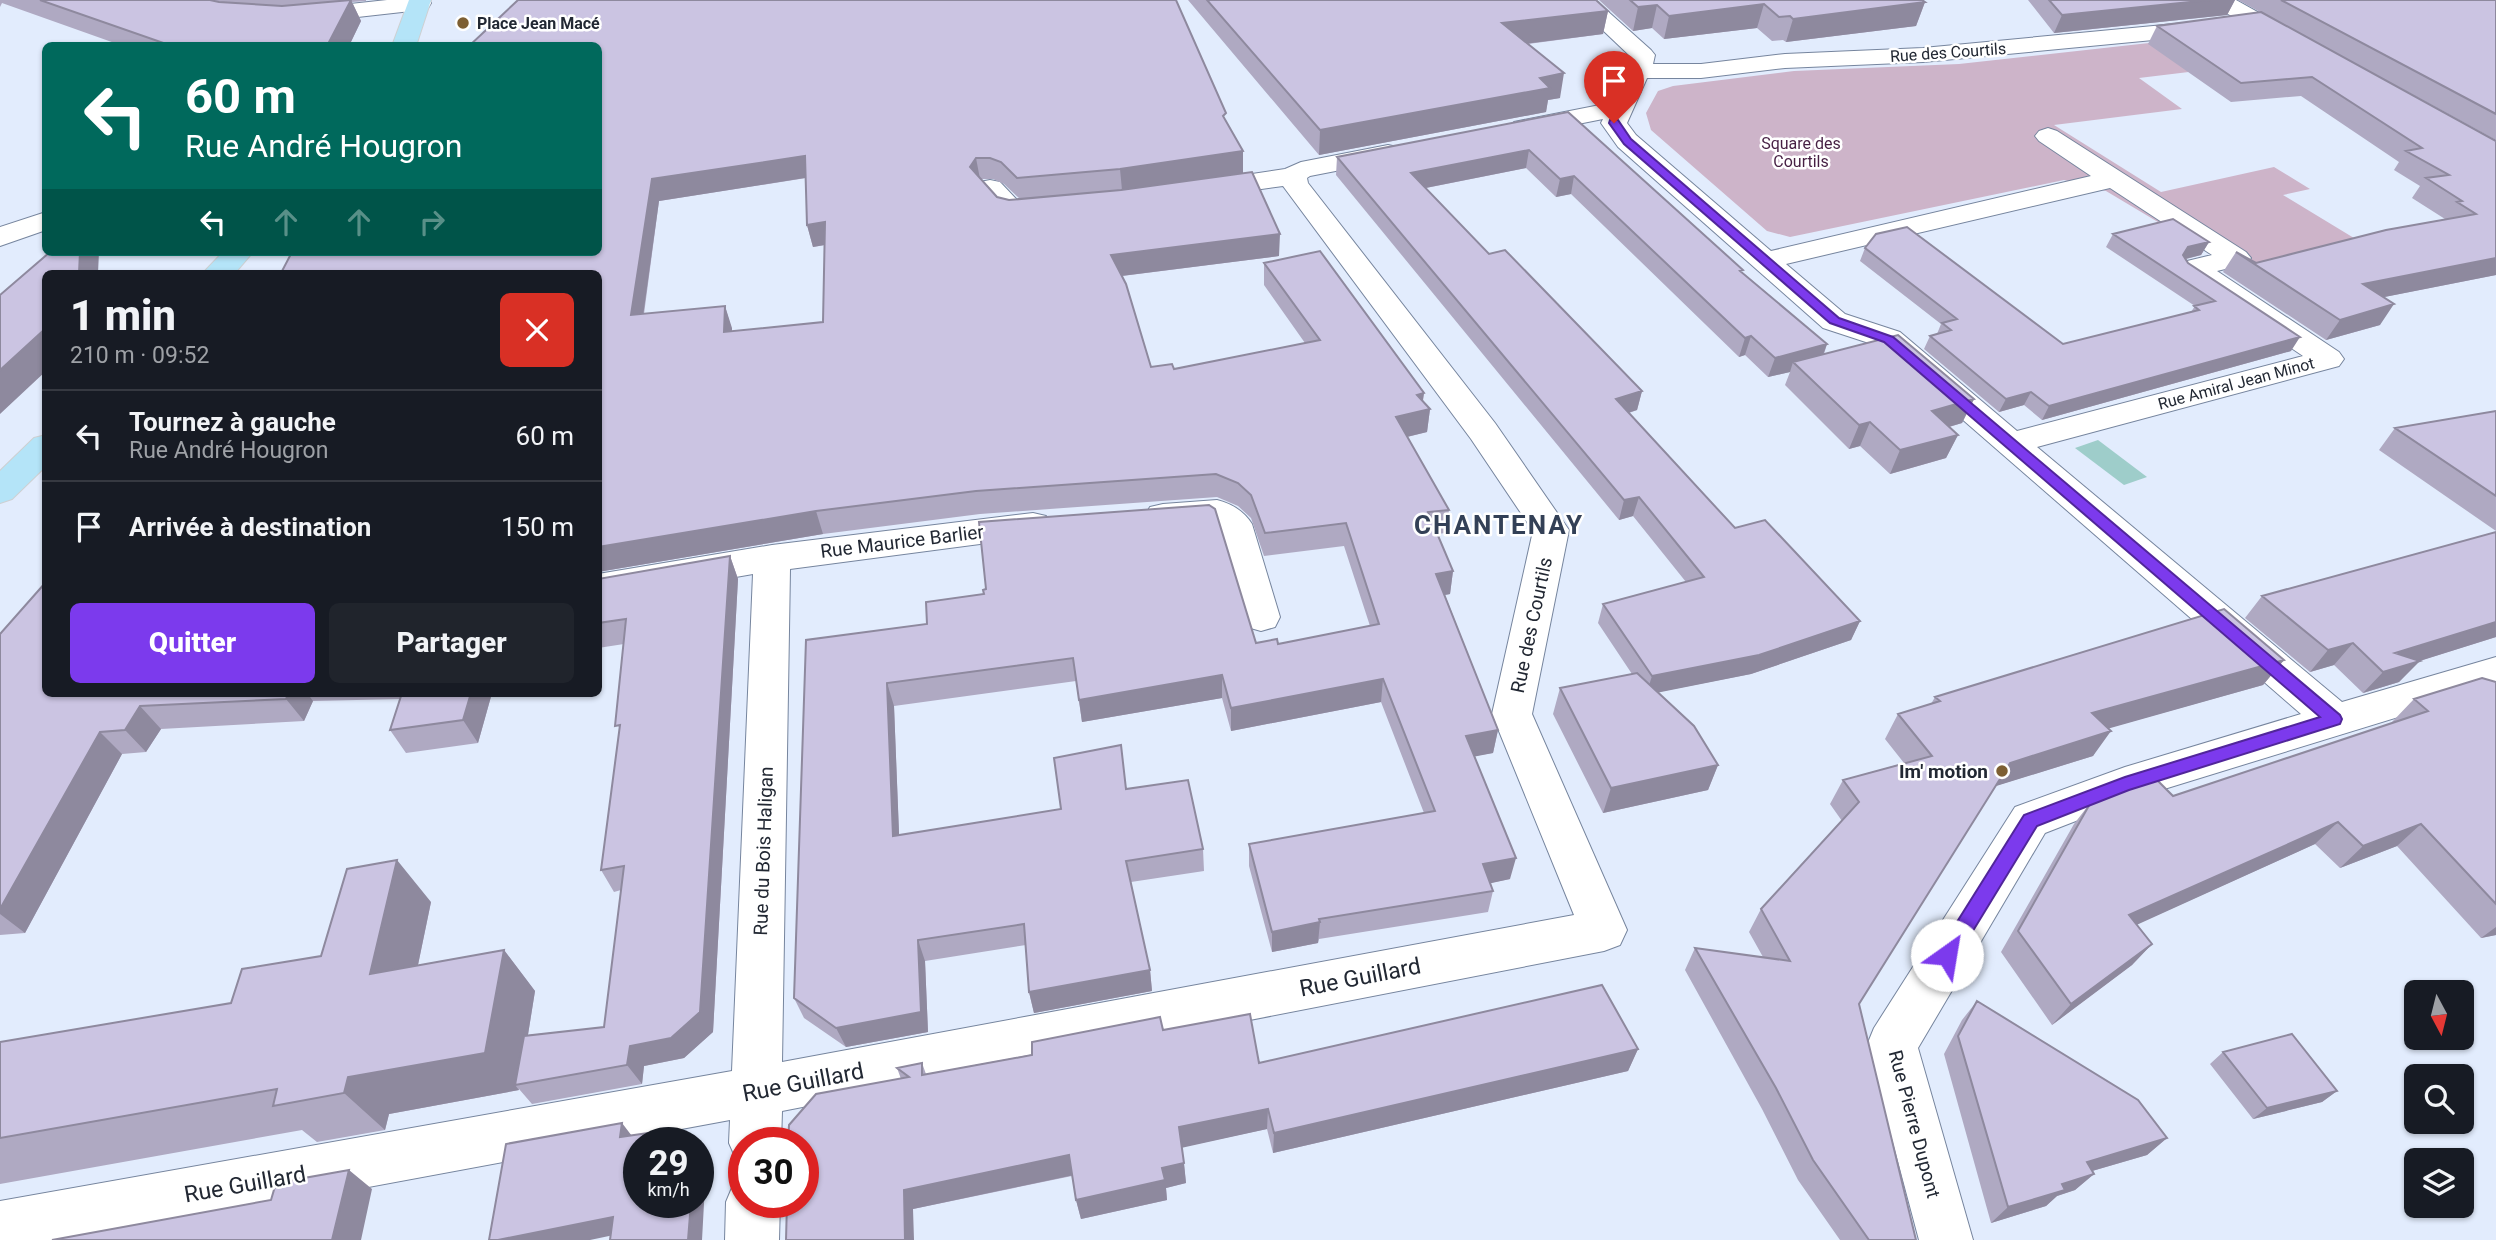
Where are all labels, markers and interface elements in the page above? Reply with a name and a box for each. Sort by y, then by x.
place label: Place Jean Macé [477,14,600,33]
marker: Place Jean Macé [455,15,471,31]
street label: Rue des Courtils [1889,39,2007,66]
pin [1584,51,1644,123]
icon: arrive [1595,62,1633,100]
text: 60 m [185,68,296,125]
icon: left [70,70,161,161]
text: Rue André Hougron [185,127,462,165]
park label: Square des Courtils [1761,134,1841,171]
icon: left [194,203,232,241]
icon: ahead [267,203,305,241]
icon: ahead [340,203,378,241]
icon: right [413,203,451,241]
text: 1 min [70,291,176,340]
button: close [500,293,574,367]
text: 210 m · 09:52 [70,342,209,369]
street label: Rue Amiral Jean Minot [2156,353,2316,414]
text: Tournez à gauche [129,407,336,437]
icon: left [70,417,108,455]
text: 60 m [516,421,574,451]
text: Rue André Hougron [129,437,328,464]
icon: arrive [70,508,108,546]
district label: CHANTENAY [1414,510,1584,540]
text: Arrivée à destination [129,512,371,542]
text: 150 m [501,512,574,542]
street label: Rue Maurice Barlier [819,520,986,563]
street label: Rue des Courtils [1506,555,1557,695]
button: Quitter [70,603,315,683]
button: Partager [329,603,574,683]
place label: Im' motion [1899,760,1988,783]
marker: Im' motion [1994,763,2010,779]
street label: Rue du Bois Haligan [749,766,778,936]
position arrow [1910,918,1984,992]
street label: Rue Guillard [1297,953,1423,1002]
north arrow [2404,980,2474,1050]
map controls [2404,980,2474,1218]
street label: Rue Pierre Dupont [1884,1048,1945,1201]
street label: Rue Guillard [740,1058,866,1107]
button: search [2404,1064,2474,1134]
speed limit sign: 30 [728,1127,819,1218]
text: 29 [648,1143,689,1184]
button: layers [2404,1148,2474,1218]
street label: Rue Guillard [182,1161,308,1208]
text: km/h [647,1179,690,1200]

